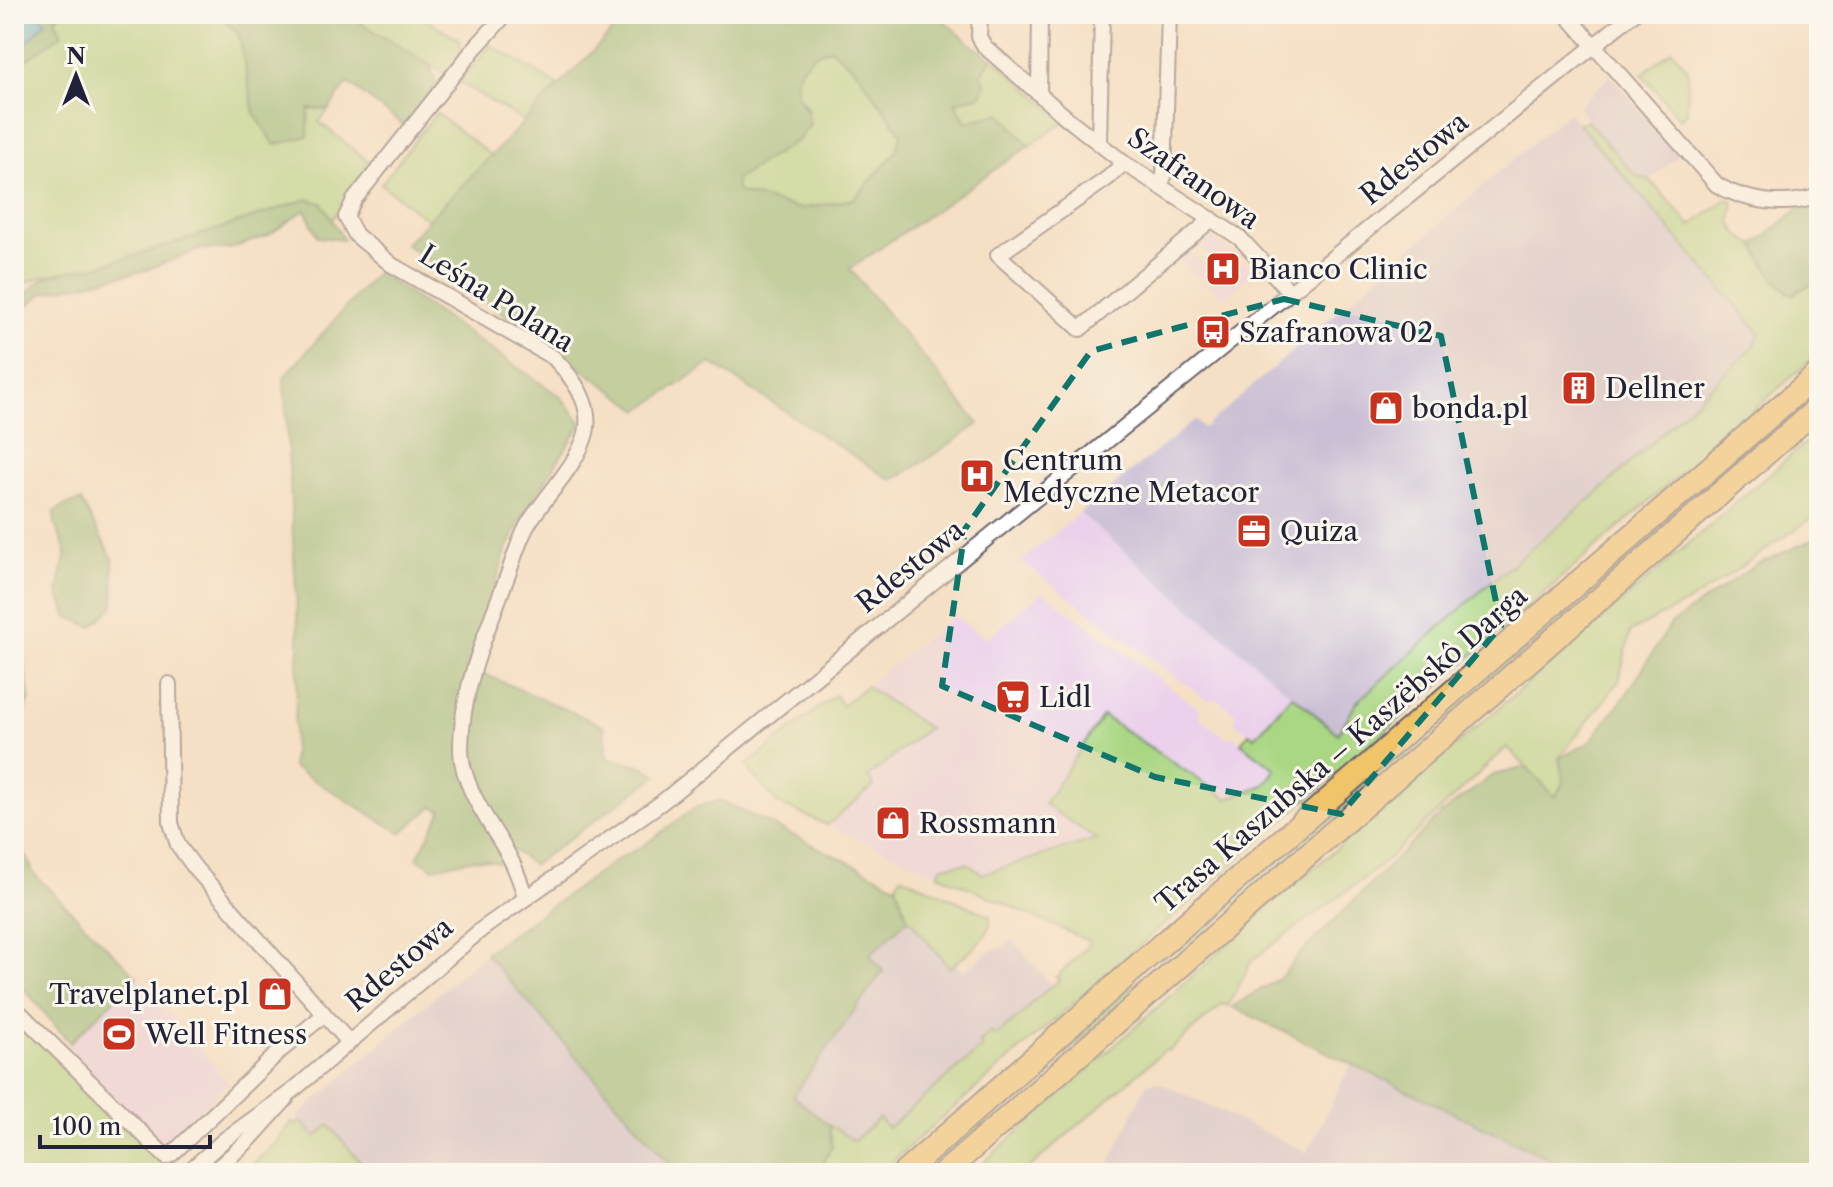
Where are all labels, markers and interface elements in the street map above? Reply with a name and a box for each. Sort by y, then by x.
north arrow [36,36,116,116]
text: N [66,43,86,70]
street label: Rdestowa [1353,104,1475,212]
street label: Szafranowa [1121,120,1267,236]
street label: Leśna Polana [413,237,581,359]
hospital icon: Bianco Clinic [1204,250,1242,288]
place label: Bianco Clinic [1249,252,1428,286]
bus stop icon: Szafranowa 02 [1194,313,1232,351]
place label: Szafranowa 02 [1239,315,1433,349]
building icon: Dellner [1560,369,1598,407]
place label: Dellner [1605,371,1705,405]
shop icon: bonda.pl [1367,389,1405,427]
place label: bonda.pl [1412,391,1528,425]
place label: Centrum Medyczne Metacor [1003,443,1260,509]
hospital icon: Centrum Medyczne Metacor [958,457,996,495]
street label: Rdestowa [849,512,971,620]
office icon: Quiza [1235,512,1273,550]
place label: Quiza [1280,514,1358,548]
street label: Trasa Kaszubska – Kaszëbskô Darga [1148,578,1534,920]
supermarket icon: Lidl [994,678,1032,716]
place label: Lidl [1039,680,1091,714]
shop icon: Rossmann [874,804,912,842]
place label: Rossmann [919,806,1057,840]
street label: Rdestowa [339,909,459,1018]
shop icon: Travelplanet.pl [256,975,294,1013]
place label: Travelplanet.pl [49,977,249,1011]
sports icon: Well Fitness [100,1015,138,1053]
place label: Well Fitness [144,1017,307,1051]
scale bar [40,1099,210,1149]
text: 100 m [52,1112,121,1141]

